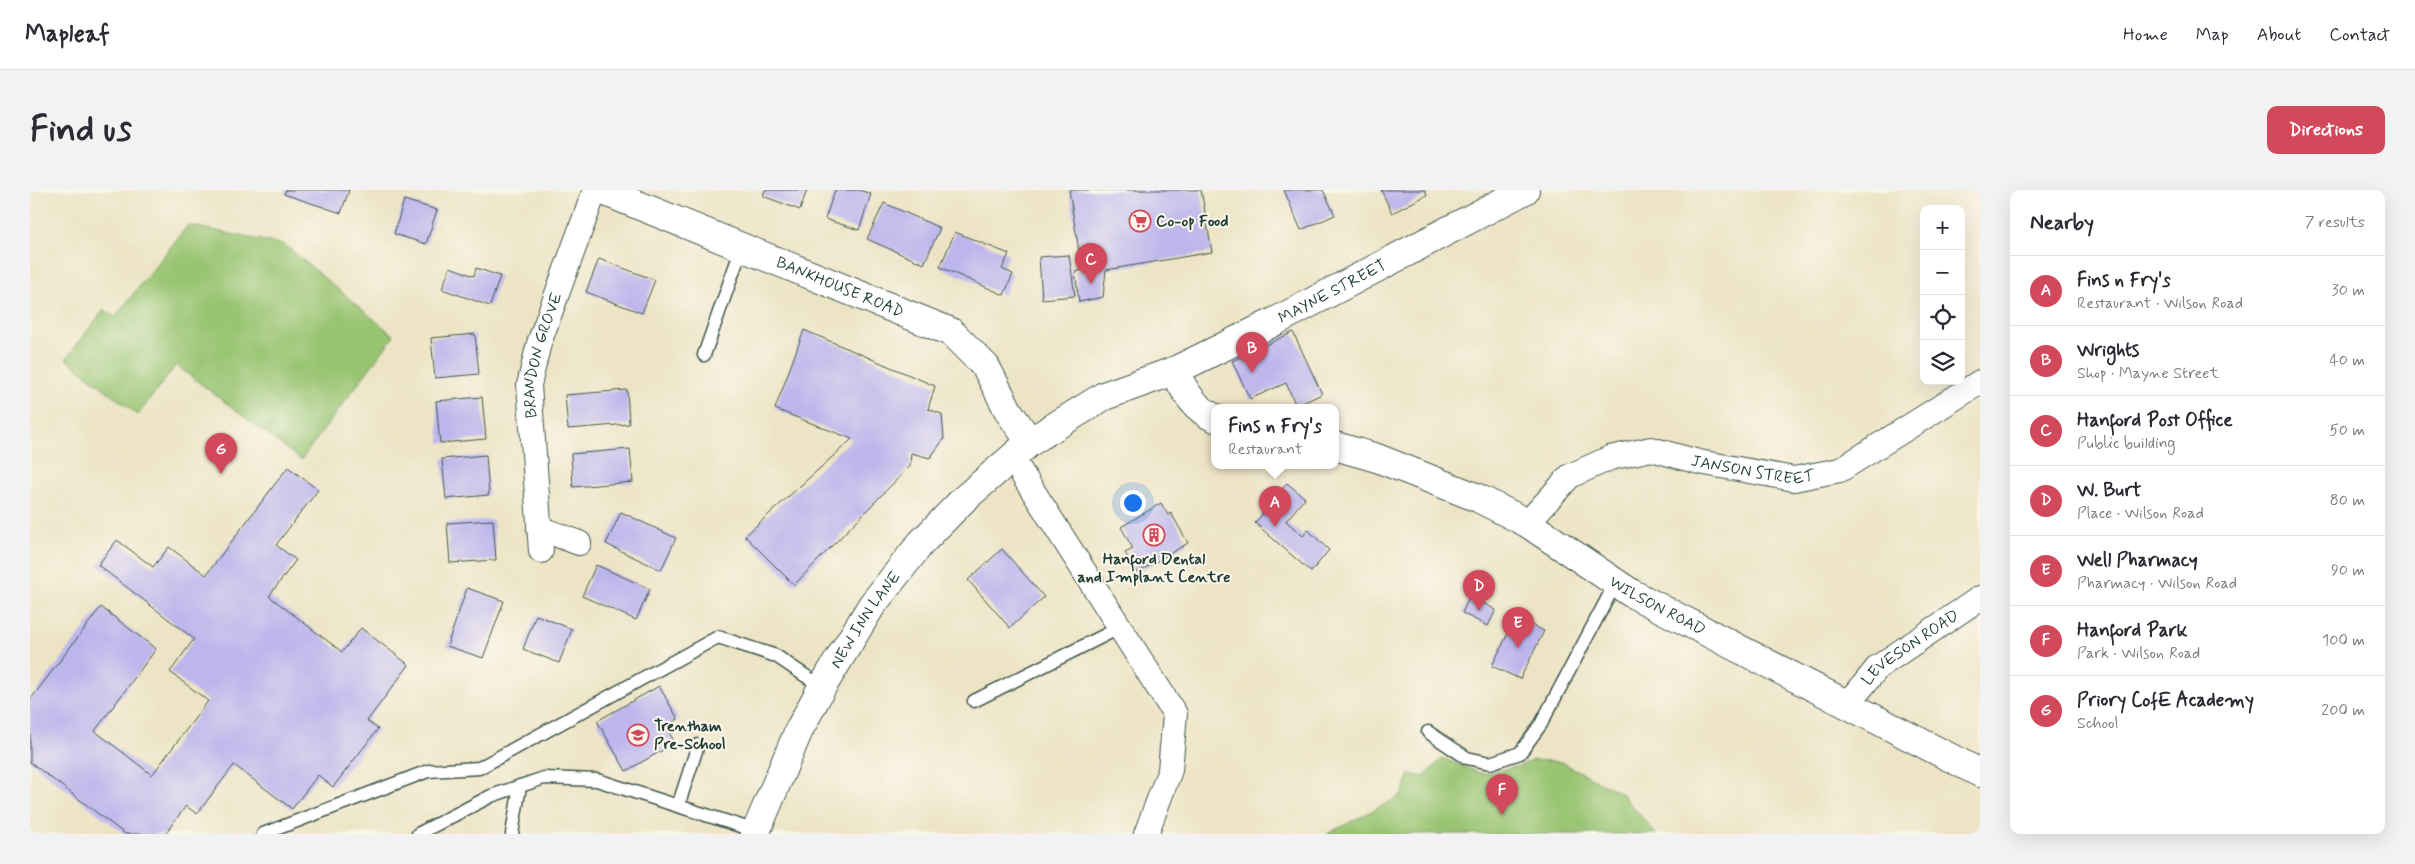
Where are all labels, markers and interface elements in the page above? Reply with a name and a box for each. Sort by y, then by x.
text: Mapleaf [25,19,110,50]
text: Home [2123,23,2168,47]
text: Map [2196,23,2229,47]
text: About [2257,23,2301,47]
text: Contact [2329,23,2390,47]
button: Directions [2267,106,2385,154]
text: Find us [30,107,132,153]
map controls [1920,205,1965,385]
button: + [1920,205,1965,250]
supermarket icon: Co-op Food [1128,209,1152,233]
text: Nearby [2030,209,2094,237]
place label: Co-op Food [1156,211,1229,232]
text: 7 results [2305,212,2365,233]
pin: C [1075,243,1107,284]
button: − [1920,250,1965,295]
street label: BANKHOUSE ROAD [773,252,907,322]
street label: MAYNE STREET [1275,254,1390,329]
text: Fins n Fry's [2077,268,2171,293]
text: A [2041,280,2051,301]
text: 30 m [2332,280,2365,301]
street label: BRANDON GROVE [518,289,567,419]
text: Restaurant · Wilson Road [2077,293,2243,314]
button: locate [1920,295,1965,340]
pin: B [1236,332,1268,373]
text: Wrights [2077,338,2139,363]
button: layers [1920,340,1965,385]
text: B [2041,350,2051,371]
text: 40 m [2329,350,2365,371]
text: Shop · Mayne Street [2077,363,2219,384]
popup [1211,404,1339,469]
text: Hanford Post Office [2077,408,2233,433]
text: Fins n Fry's [1228,414,1322,439]
text: C [2040,420,2052,441]
text: 50 m [2329,420,2365,441]
pin: G [205,433,237,474]
text: Public building [2077,433,2176,454]
text: Restaurant [1228,439,1303,460]
street label: JANSON STREET [1689,450,1817,490]
text: W. Burt [2077,478,2141,503]
pin: A [1259,486,1291,527]
your location [1120,490,1146,516]
text: D [2040,490,2052,511]
text: 80 m [2330,490,2365,511]
text: Place · Wilson Road [2077,503,2204,524]
building icon: Hanford Dental and Implant Centre [1142,523,1166,547]
text: Well Pharmacy [2077,548,2198,573]
place label: Hanford Dental and Implant Centre [1077,549,1231,588]
text: E [2041,560,2051,581]
text: 90 m [2331,560,2365,581]
street label: NEW INN LANE [826,567,905,672]
pin: D [1463,570,1495,611]
street label: WILSON ROAD [1605,571,1709,640]
text: Pharmacy · Wilson Road [2077,573,2237,594]
street label: LEVESON ROAD [1857,605,1963,690]
pin: E [1502,607,1534,648]
text: Hanford Park [2077,618,2187,643]
text: F [2042,630,2050,651]
text: 100 m [2322,630,2365,651]
text: Park · Wilson Road [2077,643,2200,664]
text: Priory CofE Academy [2077,688,2254,713]
text: G [2041,700,2051,721]
text: 200 m [2321,700,2365,721]
text: School [2077,713,2118,734]
place label: Trentham Pre-School [654,716,726,755]
school or university icon: Trentham Pre-School [626,723,650,747]
pin: F [1486,774,1518,815]

